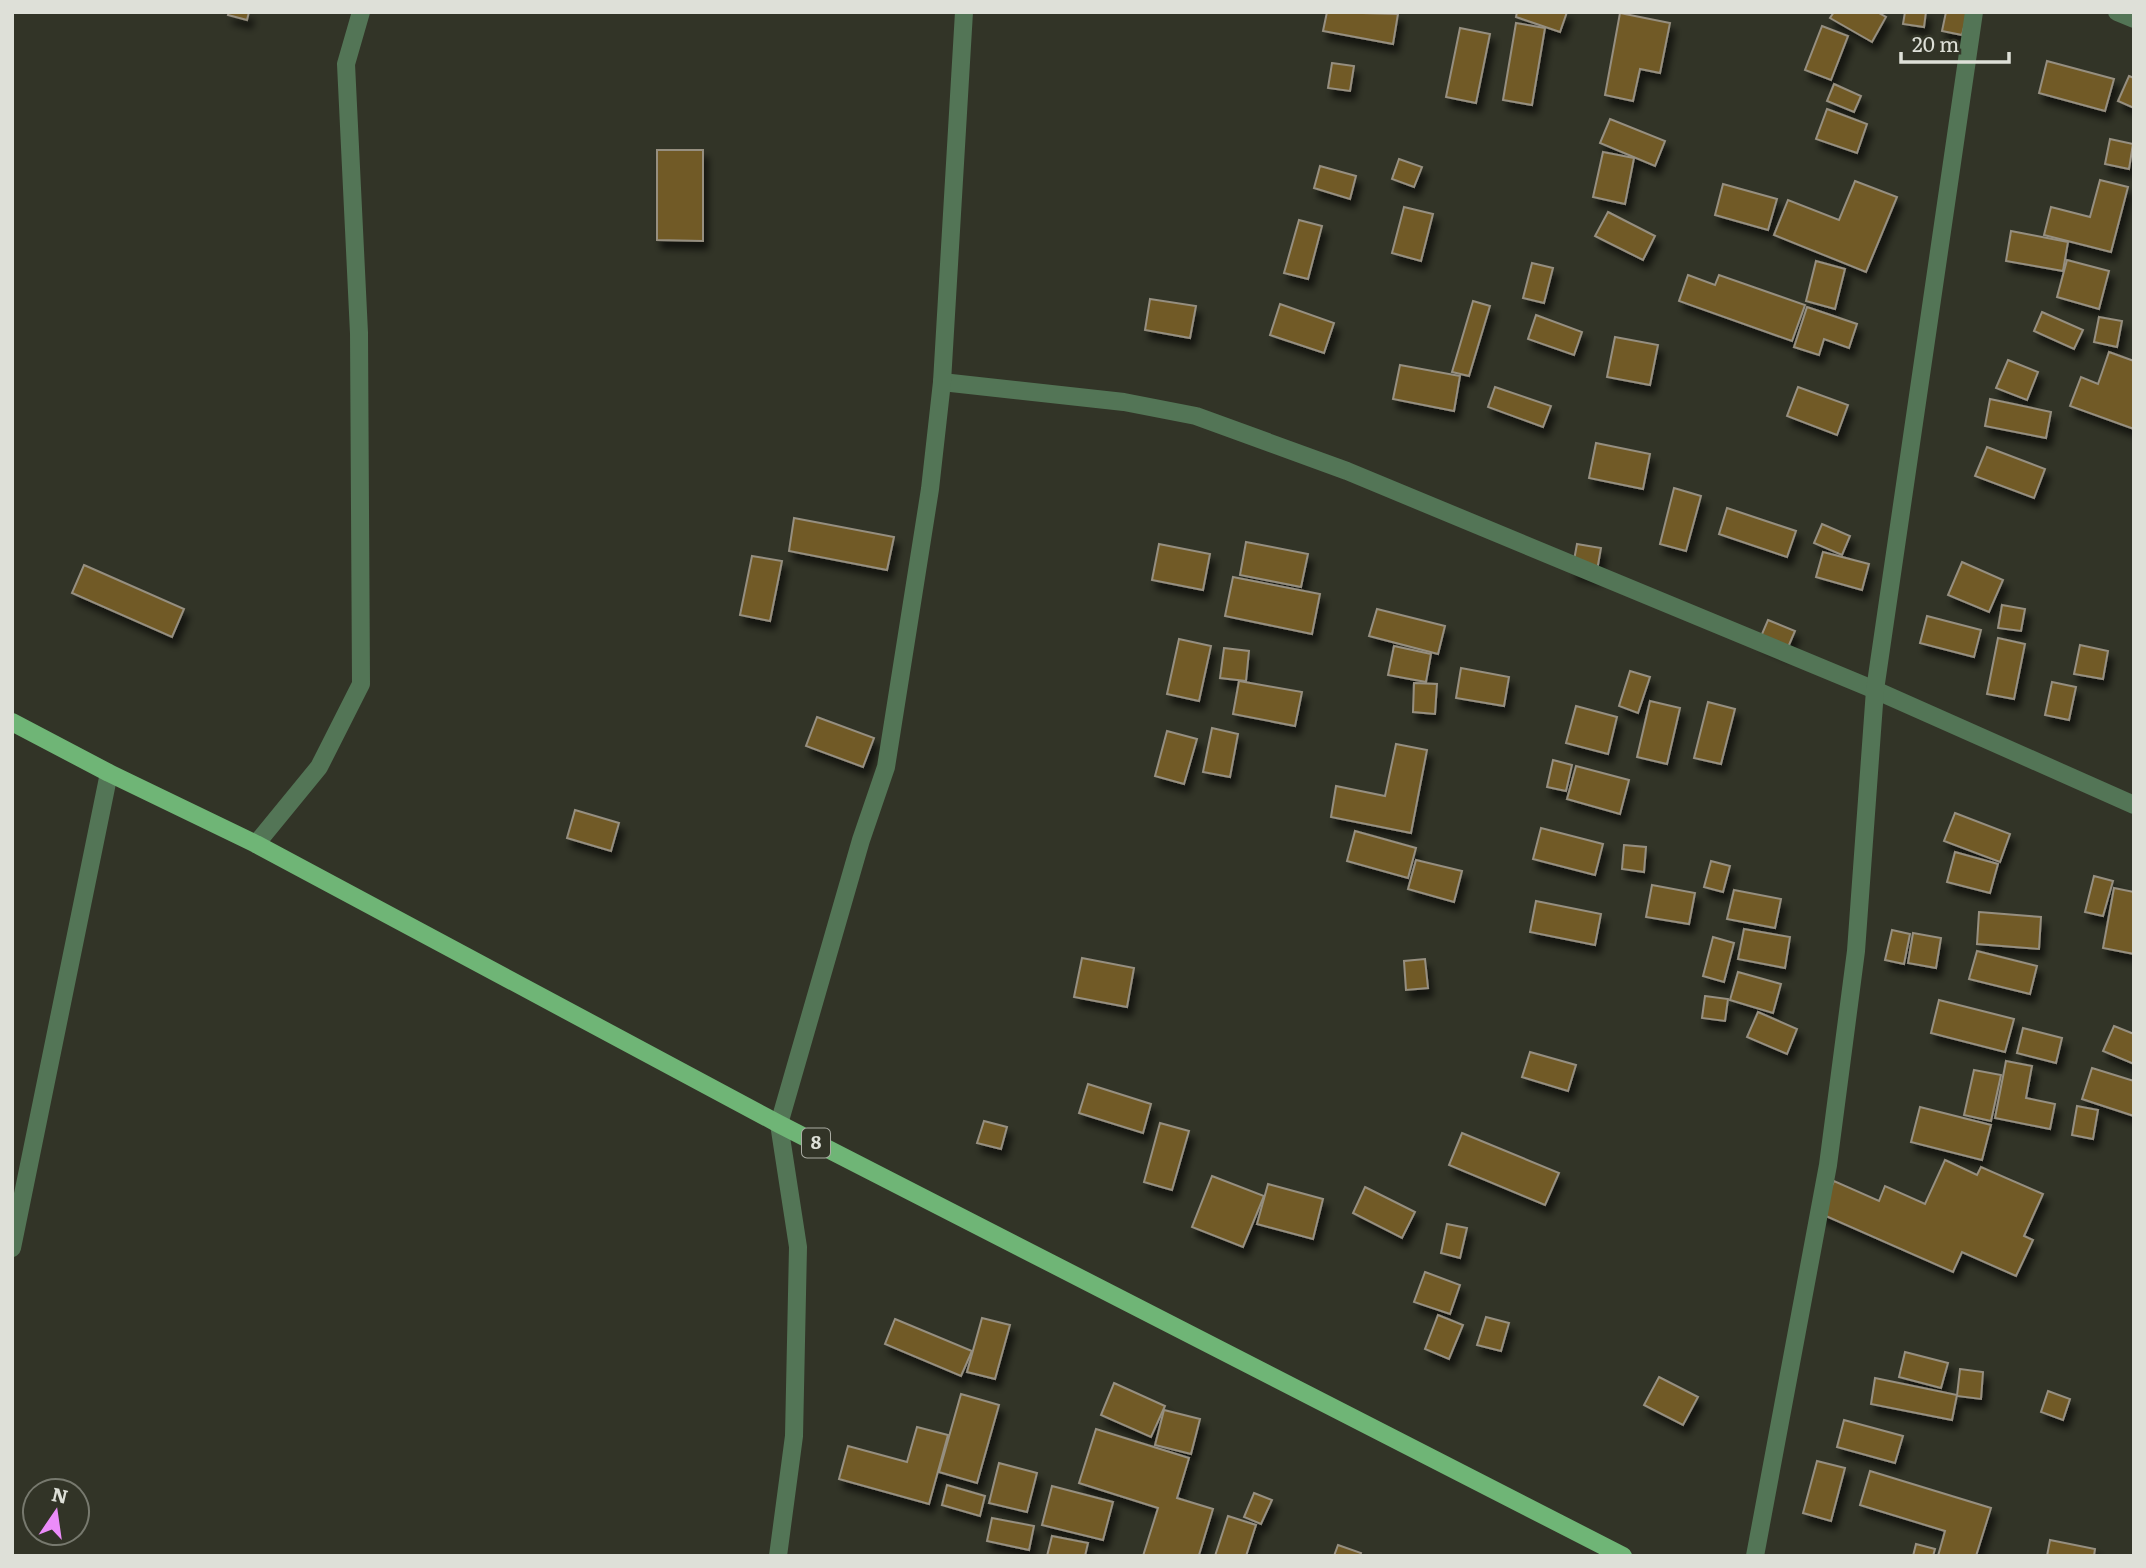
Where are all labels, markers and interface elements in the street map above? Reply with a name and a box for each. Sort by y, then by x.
scale bar [1901,21,2010,65]
text: 20 m [1912,27,1959,58]
road number: 8 [802,1128,830,1158]
north arrow [21,1477,91,1547]
text: N [49,1479,71,1510]

